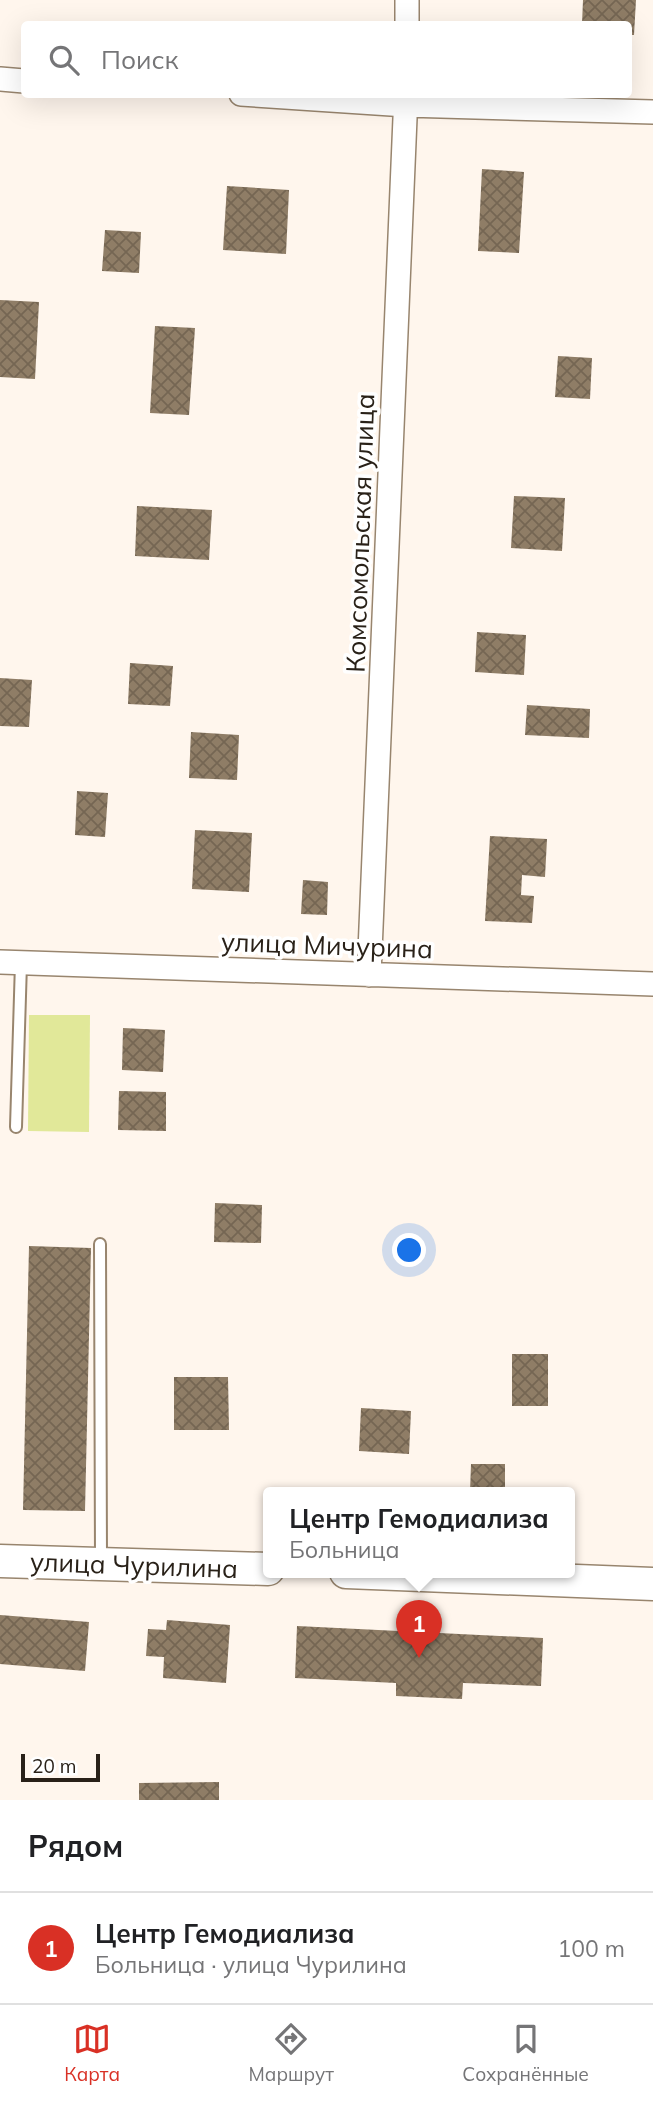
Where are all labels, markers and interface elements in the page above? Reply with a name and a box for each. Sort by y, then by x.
search box [21,21,632,98]
icon: search [45,41,83,79]
text: Поиск [101,43,179,76]
street label: Комсомольская улица [339,393,381,673]
street label: улица Мичурина [221,925,433,965]
your location [392,1233,426,1267]
popup [263,1487,575,1578]
text: Центр Гемодиализа [289,1502,549,1535]
text: Больница [289,1535,400,1564]
street label: улица Чурилина [29,1545,239,1585]
pin: 1 [396,1600,442,1658]
scale bar [21,1751,100,1783]
text: 20 m [32,1754,76,1778]
text: Рядом [28,1827,123,1865]
text: Центр Гемодиализа [95,1917,355,1950]
text: 1 [44,1934,58,1963]
text: 100 m [557,1934,625,1963]
text: Больница · улица Чурилина [95,1950,407,1979]
tab: Карта [64,2020,120,2086]
tab: Маршрут [248,2020,334,2086]
tab: Сохранённые [462,2020,589,2086]

